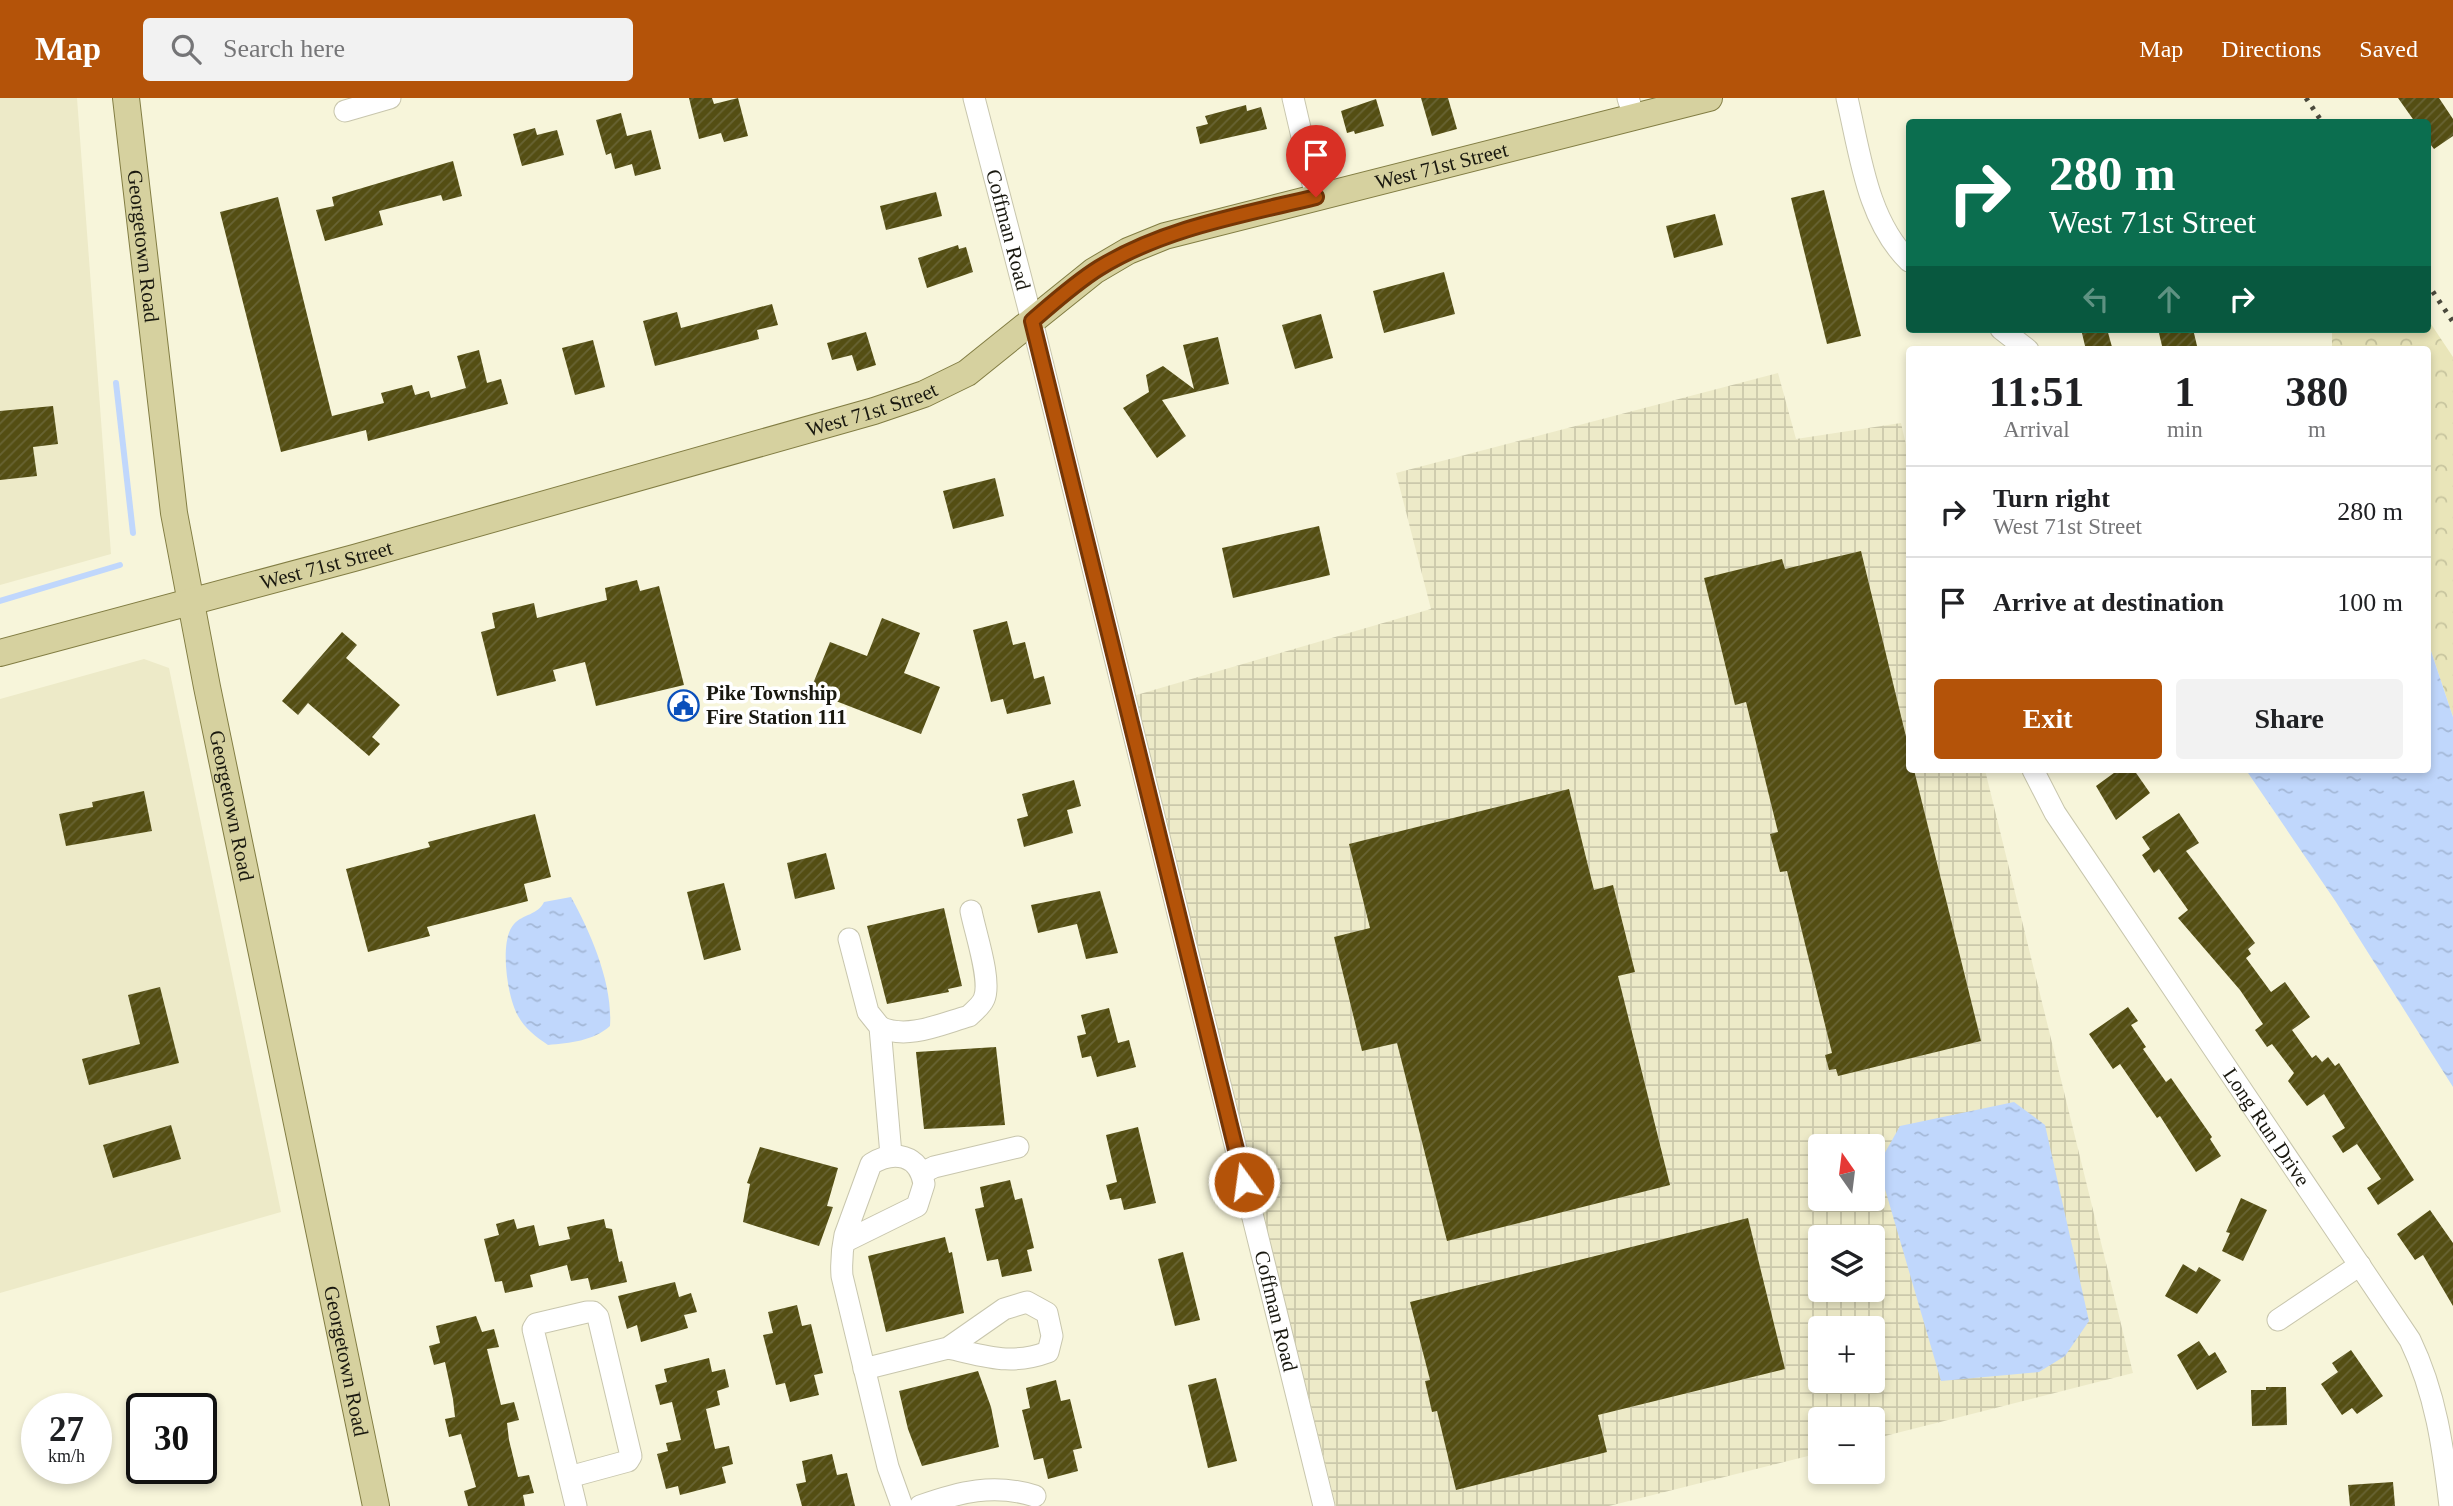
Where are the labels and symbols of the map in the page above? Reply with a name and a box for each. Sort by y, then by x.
pin [1286,125,1346,197]
street label: West 71st Street [1373,137,1510,194]
street label: Coffman Road [981,167,1036,293]
street label: Georgetown Road [122,169,164,324]
street label: West 71st Street [803,377,941,442]
street label: West 71st Street [258,536,395,595]
place label: Pike Township Fire Station 111 [706,681,847,729]
public building icon: Pike Township Fire Station 111 [666,688,700,722]
street label: Georgetown Road [204,728,259,883]
street label: Long Run Drive [2218,1063,2315,1191]
north arrow [1808,1134,1885,1211]
position arrow [1207,1145,1281,1219]
street label: Coffman Road [1249,1248,1303,1374]
street label: Georgetown Road [319,1284,373,1439]
speed limit sign: 30 [126,1393,217,1484]

